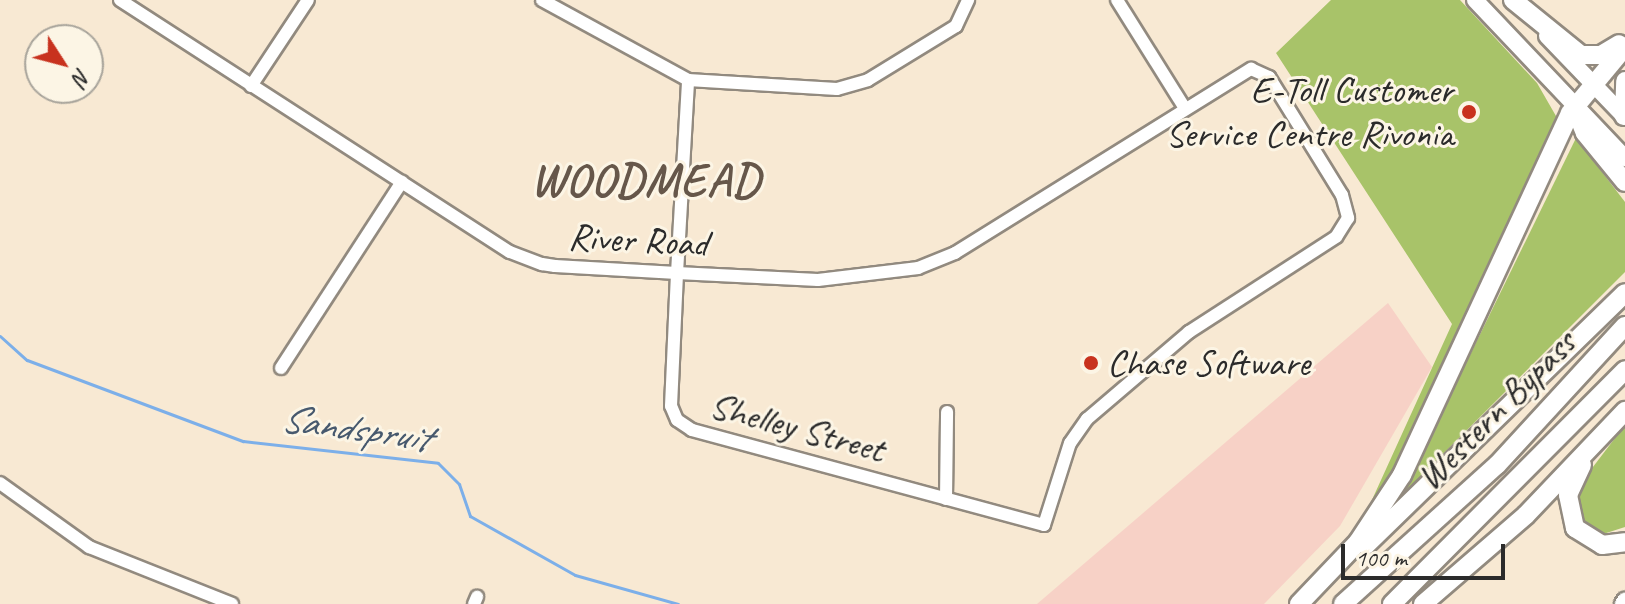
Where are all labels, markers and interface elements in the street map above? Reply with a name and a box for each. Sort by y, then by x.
north arrow [24,24,104,104]
text: N [66,63,97,91]
place label: E-Toll Customer Service Centre Rivonia [1164,67,1453,156]
marker: E-Toll Customer Service Centre Rivonia [1460,103,1478,121]
district label: WOODMEAD [531,152,761,208]
street label: River Road [567,214,709,266]
street label: Western Bypass [1406,320,1586,500]
place label: Chase Software [1107,340,1308,386]
marker: Chase Software [1082,354,1100,372]
street label: Shelley Street [704,382,890,472]
water label: Sandspruit [278,394,432,462]
scale bar [1345,528,1509,578]
text: 100 m [1355,543,1407,573]

